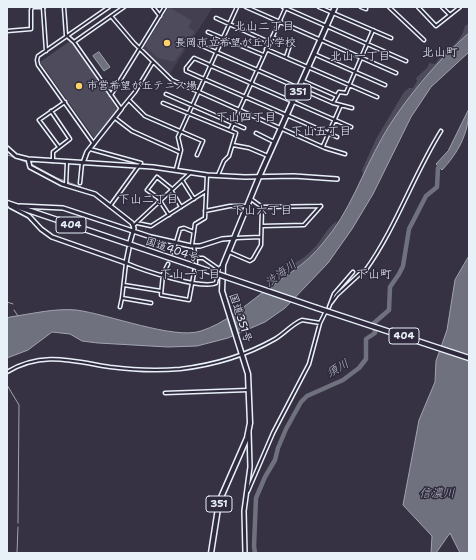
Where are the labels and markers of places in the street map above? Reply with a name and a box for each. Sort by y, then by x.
place label: 長岡市立希望が丘小学校 [175,36,296,50]
marker: 長岡市立希望が丘小学校 [162,38,172,48]
place label: 市営希望が丘テニス場 [87,79,197,93]
marker: 市営希望が丘テニス場 [74,81,84,91]

